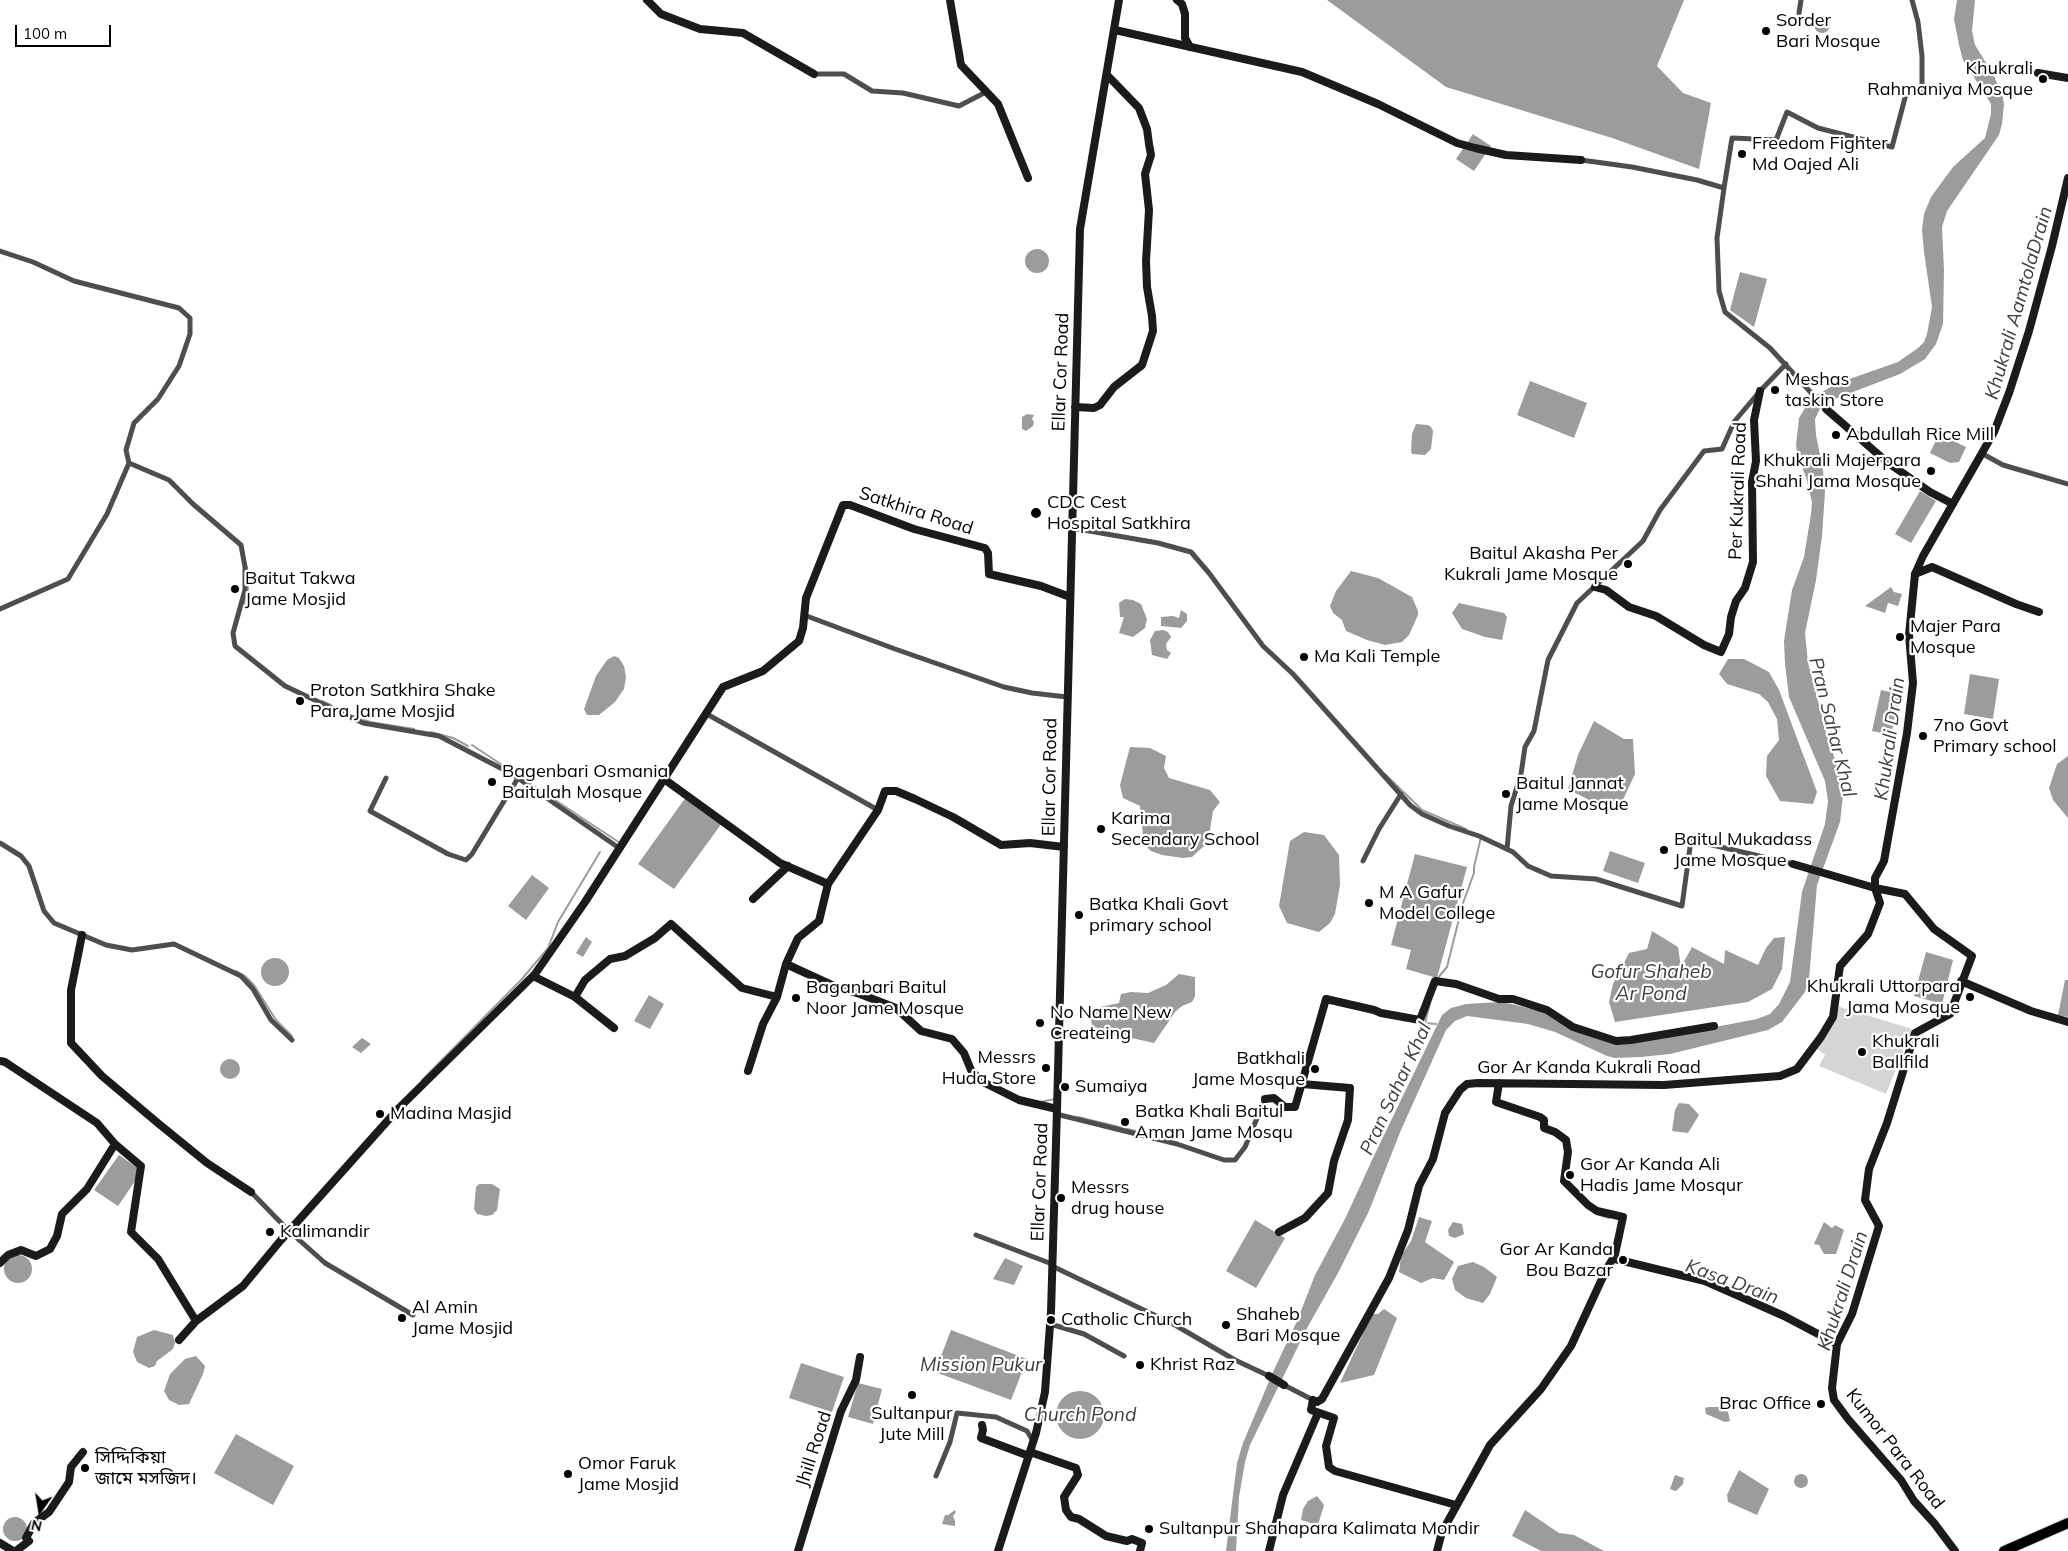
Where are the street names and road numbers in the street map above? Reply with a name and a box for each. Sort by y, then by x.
street label: Ellar Cor Road [1048,312,1074,432]
street label: Per Kukrali Road [1725,422,1751,560]
street label: Satkhira Road [856,482,976,540]
street label: Ellar Cor Road [1038,718,1062,836]
street label: Gor Ar Kanda Kukrali Road [1477,1057,1701,1079]
street label: Ellar Cor Road [1027,1122,1053,1242]
street label: Kumor Para Road [1841,1384,1949,1514]
street label: Jhill Road [792,1409,836,1489]

